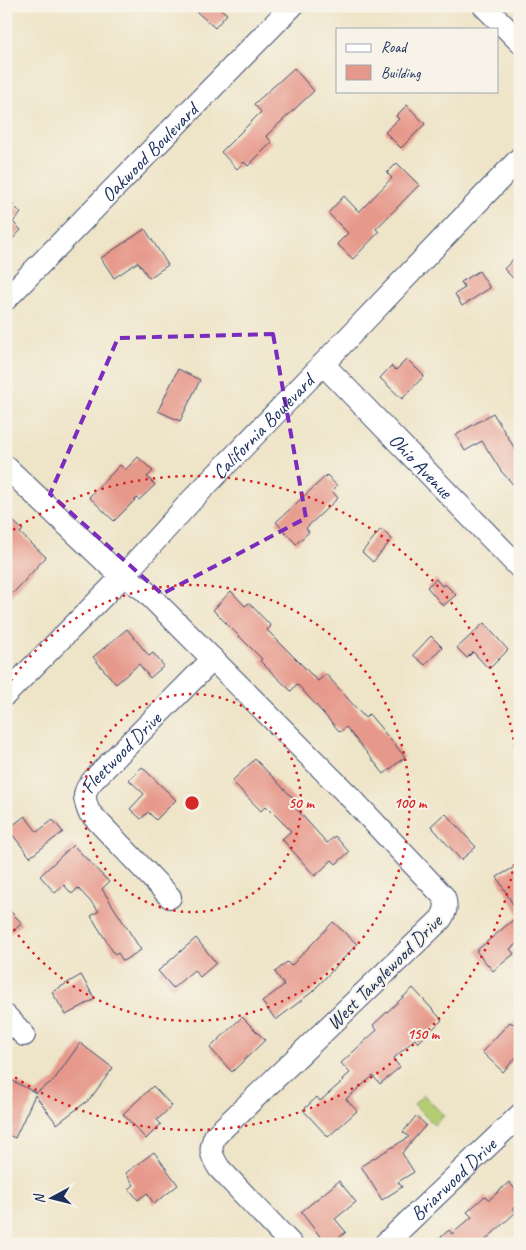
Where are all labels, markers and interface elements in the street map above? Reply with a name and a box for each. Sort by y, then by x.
legend [336,28,498,92]
text: Road [381,38,408,57]
text: Building [381,64,421,83]
street label: Oakwood Boulevard [96,96,206,207]
street label: California Boulevard [207,367,322,484]
street label: Ohio Avenue [383,428,459,505]
street label: Fleetwood Drive [75,706,168,798]
centre of rings [183,794,201,812]
text: 50 m [288,794,315,813]
text: 100 m [394,794,428,813]
street label: West Tanglewood Drive [321,908,448,1035]
text: 150 m [407,1025,441,1044]
street label: Briarwood Drive [405,1132,503,1226]
north arrow [28,1172,78,1222]
text: N [30,1192,49,1205]

